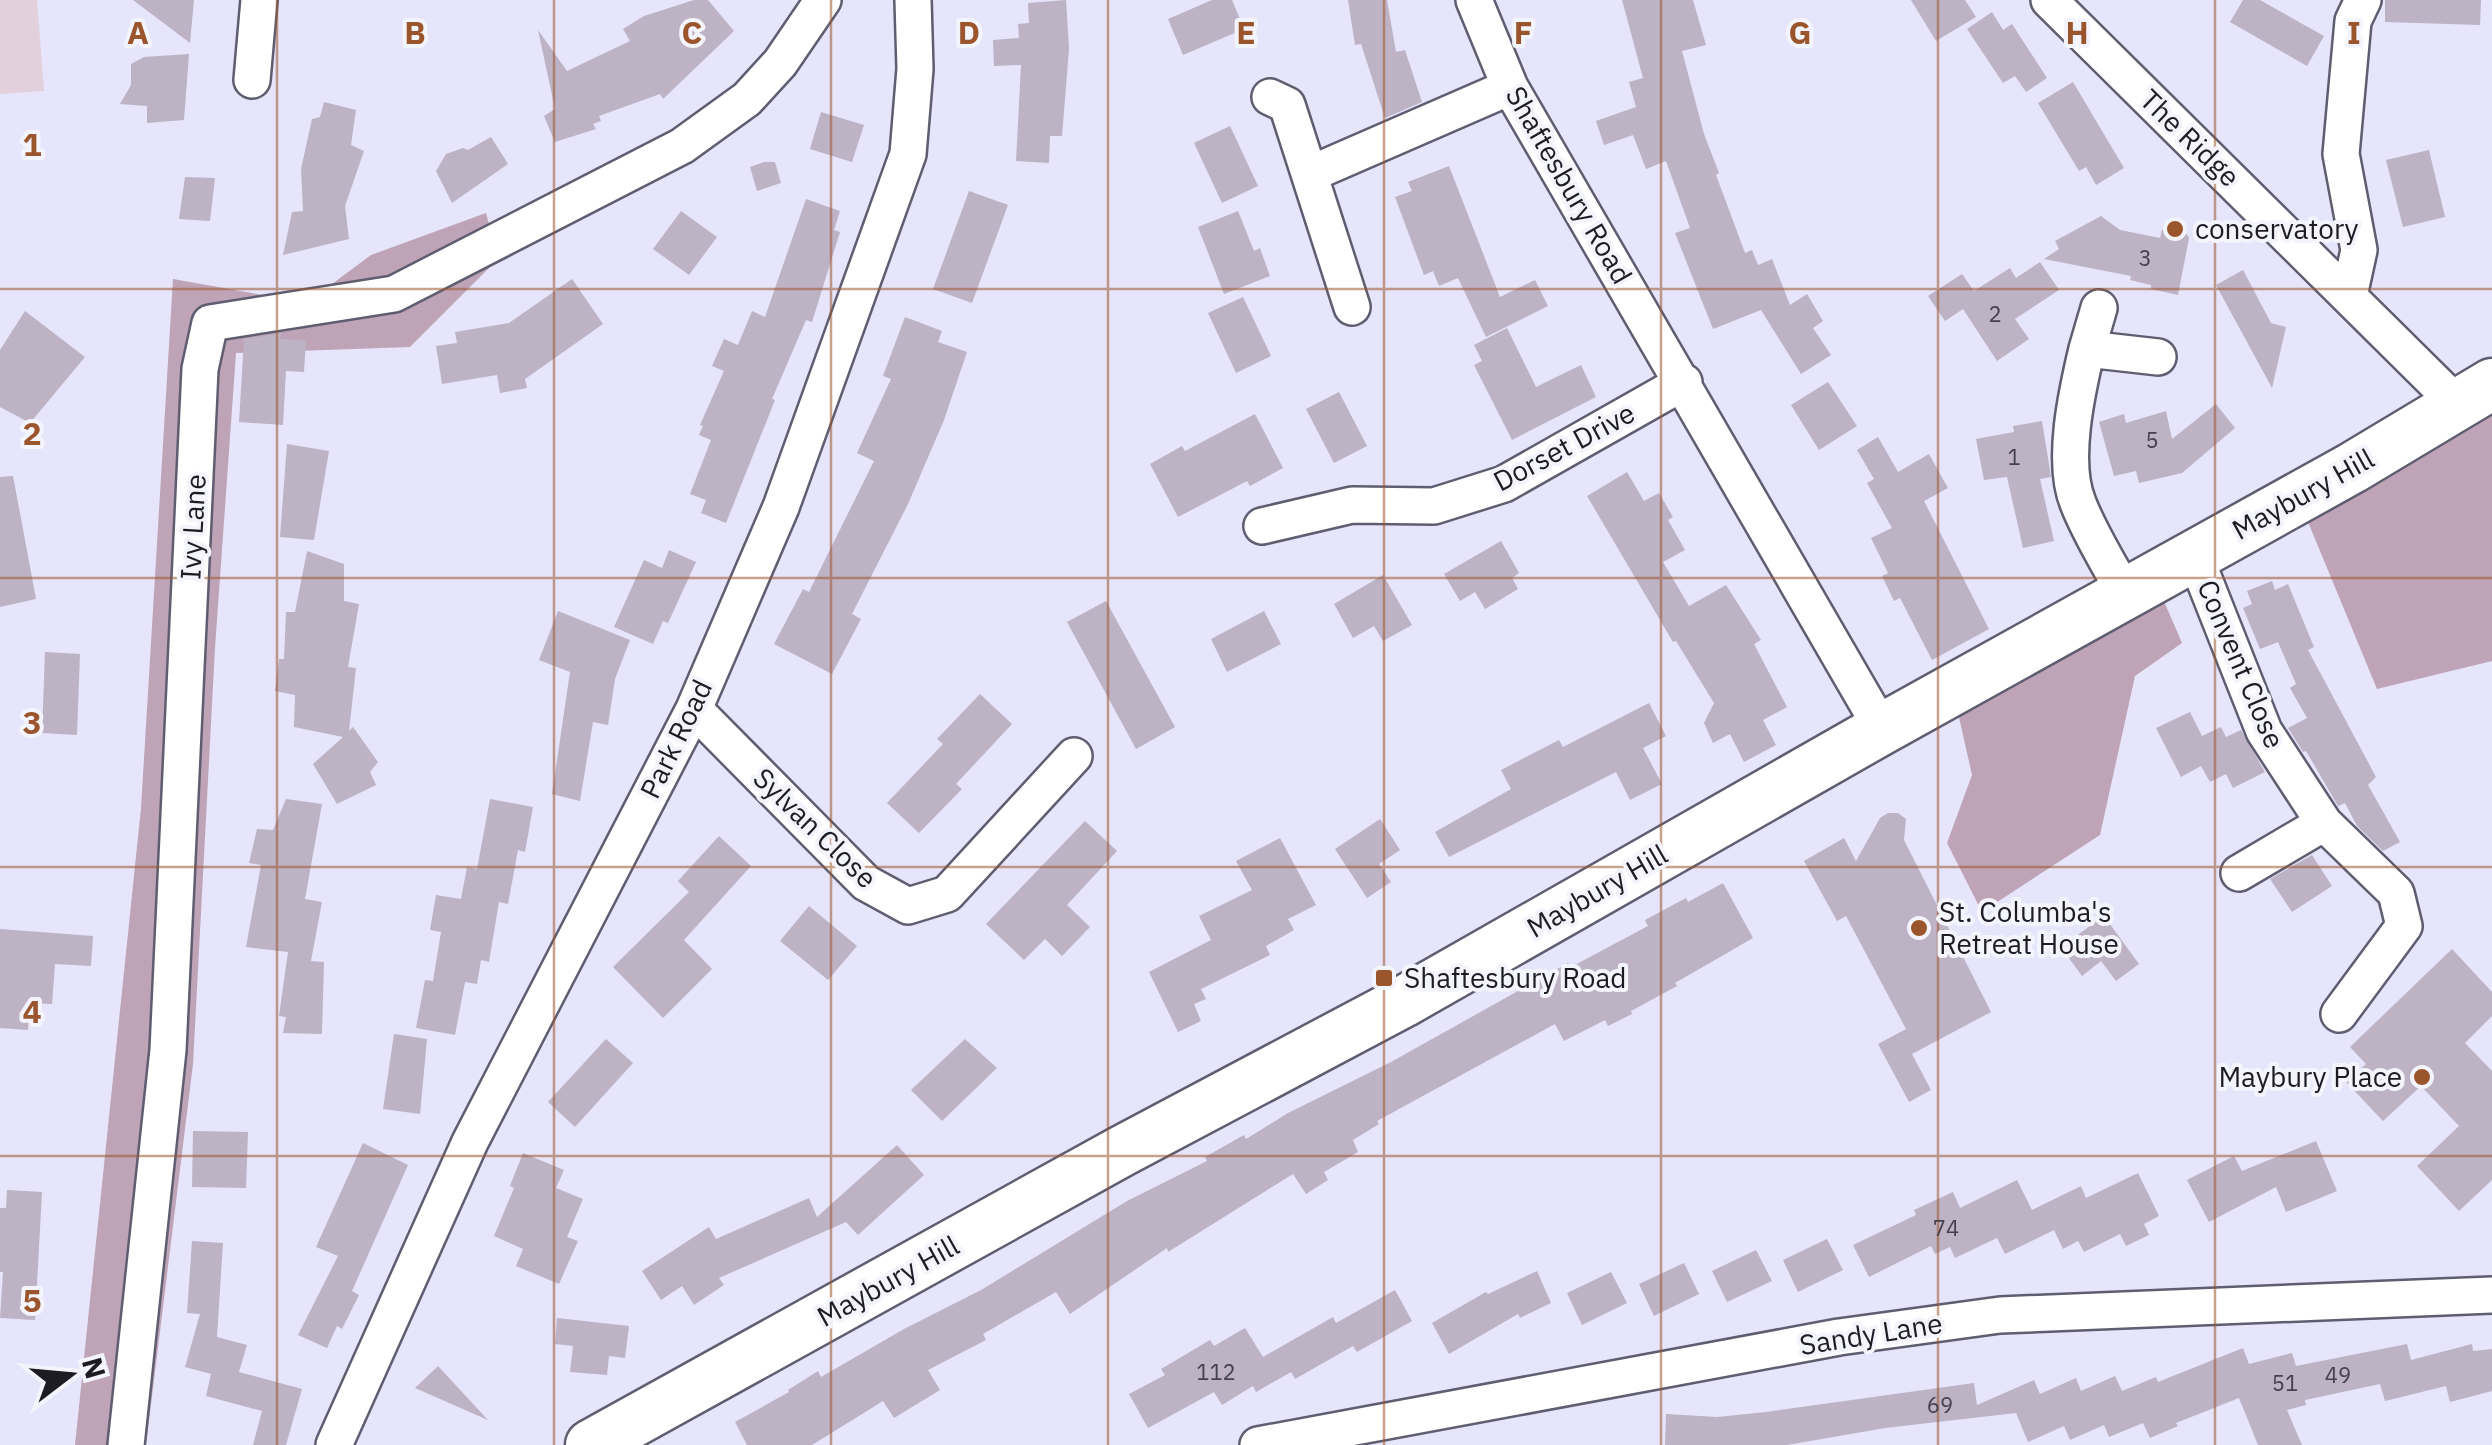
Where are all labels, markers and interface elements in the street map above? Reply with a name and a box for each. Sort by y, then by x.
text: A [127,11,149,53]
text: B [404,11,426,53]
text: C [682,11,702,53]
text: D [958,11,980,53]
text: E [1236,11,1256,53]
text: F [1514,11,1532,53]
text: G [1788,11,1812,53]
text: H [2065,11,2089,53]
text: I [2347,11,2361,53]
street label: Shaftesbury Road [1498,79,1641,290]
street label: The Ridge [2133,81,2248,194]
text: 1 [22,123,42,165]
place label: conservatory [2195,210,2358,247]
marker: conservatory [2164,218,2186,240]
house number: 3 [2138,243,2152,272]
house number: 2 [1988,299,2002,328]
street label: Dorset Drive [1487,394,1641,499]
text: 2 [22,412,42,454]
house number: 5 [2145,425,2159,454]
street label: Maybury Hill [2225,439,2380,548]
house number: 1 [2007,442,2021,471]
street label: Ivy Lane [171,473,214,581]
street label: Convent Close [2189,574,2294,754]
street label: Park Road [631,673,720,804]
text: 3 [22,701,42,743]
street label: Sylvan Close [746,759,885,896]
street label: Maybury Hill [1520,835,1674,946]
place label: St. Columba's Retreat House [1939,893,2119,962]
marker: St. Columba's Retreat House [1908,917,1930,939]
place label: Shaftesbury Road [1404,959,1627,996]
marker: Shaftesbury Road [1373,967,1395,989]
text: 4 [22,990,42,1032]
place label: Maybury Place [2218,1058,2402,1095]
marker: Maybury Place [2411,1066,2433,1088]
house number: 74 [1933,1213,1959,1242]
street label: Maybury Hill [810,1226,965,1335]
text: 5 [22,1279,42,1321]
street label: Sandy Lane [1797,1304,1945,1363]
north arrow [20,1325,120,1425]
text: N [74,1353,115,1383]
house number: 112 [1196,1357,1236,1386]
house number: 49 [2325,1360,2351,1389]
house number: 51 [2272,1368,2298,1397]
house number: 69 [1927,1390,1953,1419]

